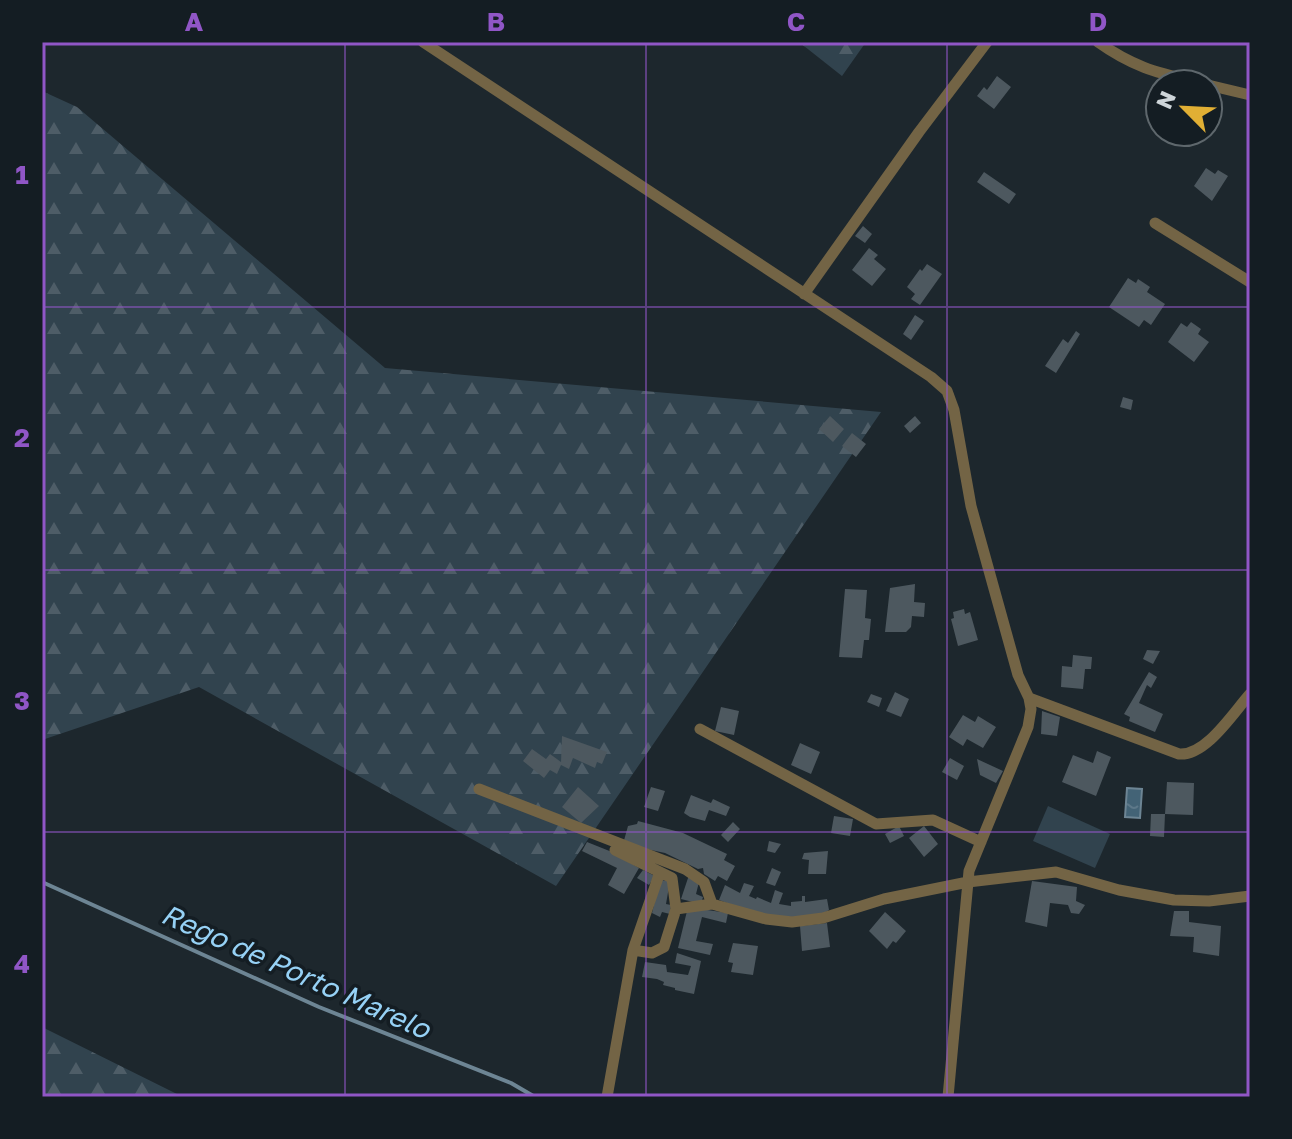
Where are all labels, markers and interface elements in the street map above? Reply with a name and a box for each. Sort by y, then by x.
text: A [185,6,204,37]
text: B [487,6,505,37]
text: C [787,6,805,37]
text: D [1089,6,1107,37]
north arrow [1144,68,1224,148]
text: N [1150,87,1181,113]
text: 1 [15,159,29,190]
text: 2 [14,422,30,453]
text: 3 [14,685,30,716]
water label: Rego de Porto Marelo [157,897,437,1046]
text: 4 [14,948,30,979]

